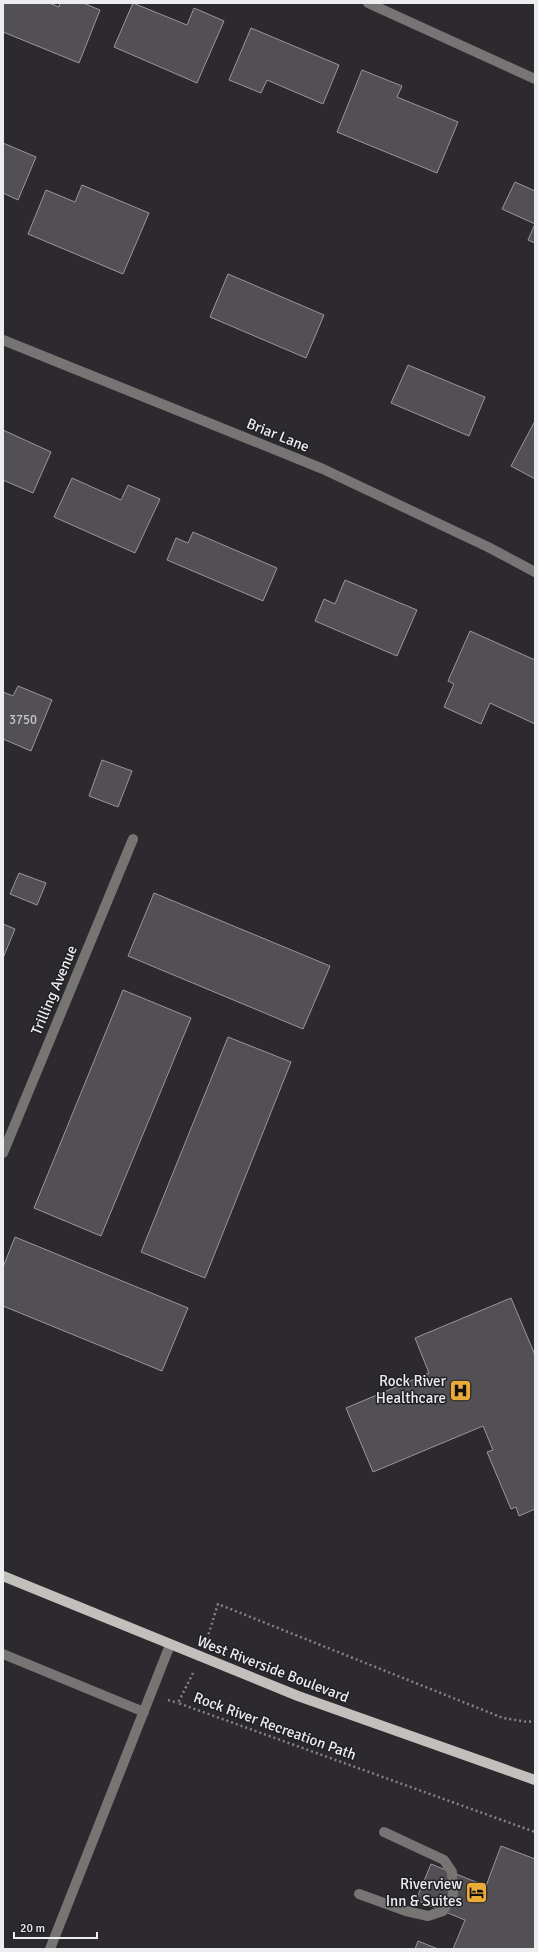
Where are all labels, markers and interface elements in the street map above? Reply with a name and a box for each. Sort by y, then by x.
street label: Briar Lane [244,414,312,456]
house number: 3750 [9,712,37,728]
street label: Trilling Avenue [27,943,81,1037]
place label: Rock River Healthcare [376,1372,446,1407]
hospital icon: Rock River Healthcare [448,1377,474,1403]
street label: West Riverside Boulevard [195,1632,351,1706]
street label: Rock River Recreation Path [191,1688,359,1764]
place label: Riverview Inn & Suites [386,1875,462,1910]
hotel icon: Riverview Inn & Suites [464,1880,490,1906]
scale bar [14,1914,97,1940]
text: 20 m [20,1921,45,1936]

